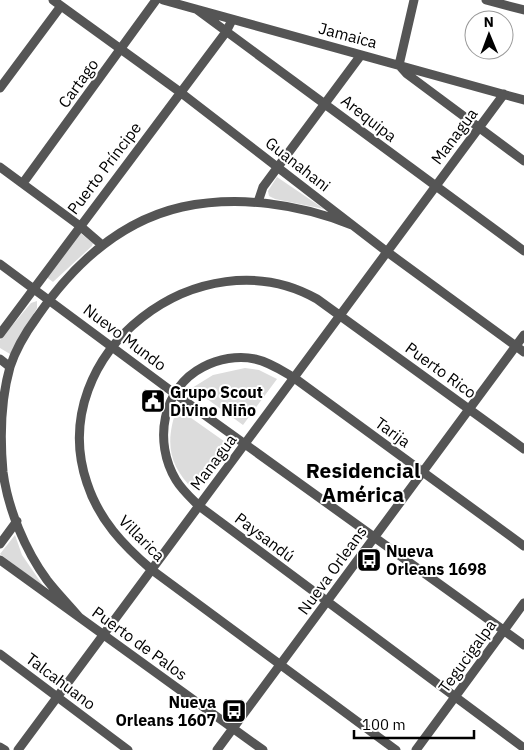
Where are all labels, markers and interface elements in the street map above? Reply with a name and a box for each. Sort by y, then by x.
north arrow [464,10,514,60]
text: N [484,13,494,31]
street label: Jamaica [317,18,380,53]
street label: Cartago [53,54,103,111]
street label: Arequipa [337,90,401,146]
street label: Managua [426,104,482,168]
street label: Puerto Príncipe [63,118,145,218]
street label: Guanahani [261,132,335,196]
street label: Nuevo Mundo [79,299,171,375]
street label: Puerto Rico [402,338,480,402]
place label: Grupo Scout Divino Niño [170,382,263,420]
public building icon: Grupo Scout Divino Niño [140,388,166,414]
street label: Tarija [371,412,415,452]
street label: Managua [185,430,241,494]
district label: Residencial América [306,456,420,508]
street label: Paysandú [231,508,299,566]
street label: Villarica [115,511,170,566]
street label: Nueva Orleans [293,522,371,618]
place label: Nueva Orleans 1698 [386,541,487,579]
bus stop icon: Nueva Orleans 1698 [356,547,382,573]
street label: Puerto de Palos [88,602,192,684]
street label: Tegucigalpa [434,615,500,696]
street label: Talcahuano [22,648,100,714]
place label: Nueva Orleans 1607 [115,692,216,730]
bus stop icon: Nueva Orleans 1607 [221,698,247,724]
scale bar [354,708,474,740]
text: 100 m [362,715,406,734]

